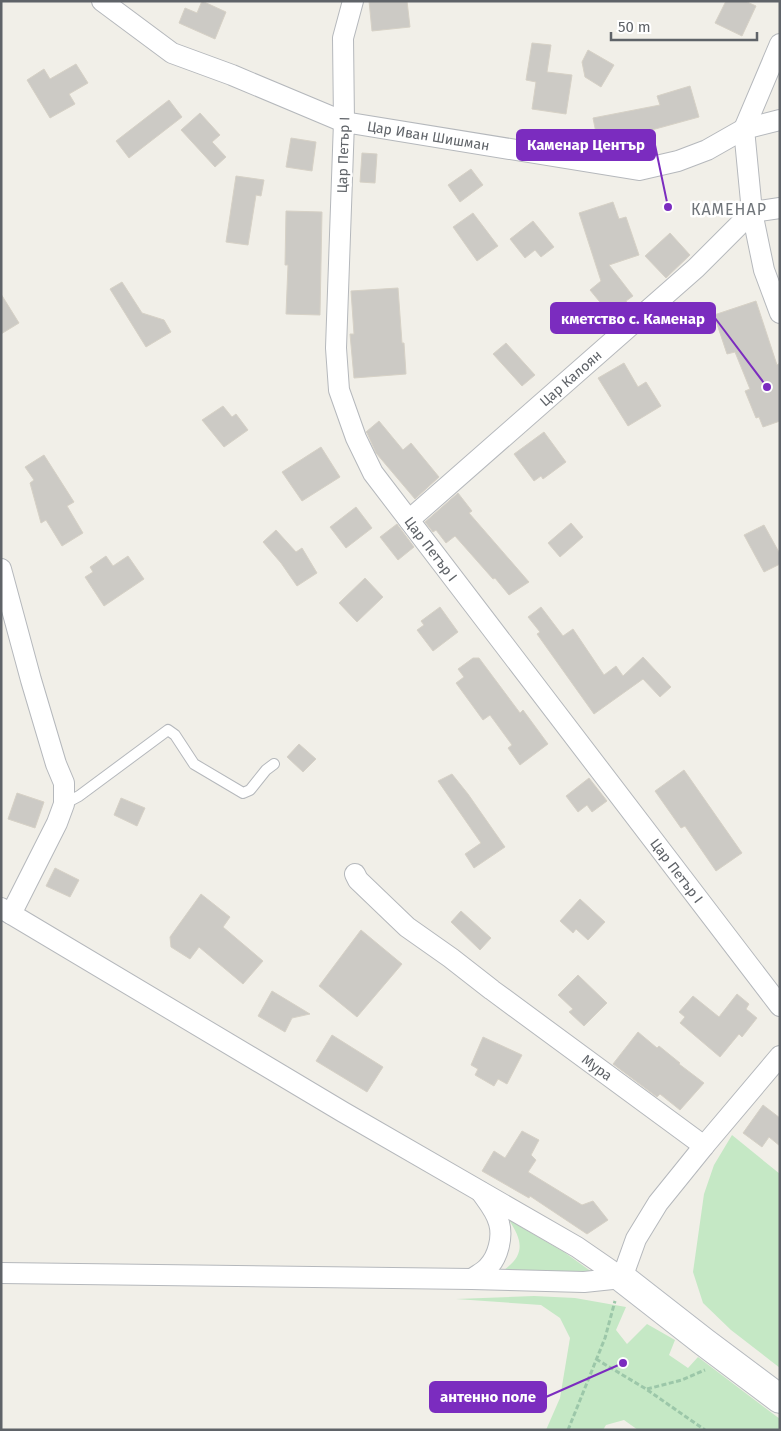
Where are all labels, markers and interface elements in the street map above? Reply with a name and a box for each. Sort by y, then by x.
scale bar [611,10,757,42]
text: 50 m [618,18,651,36]
street label: Цар Петър I [334,116,353,194]
street label: Цар Иван Шишман [366,118,491,155]
callout: Каменар Център [517,130,655,160]
text: Каменар Център [527,136,645,154]
district label: КАМЕНАР [691,200,767,219]
callout: кметство с. Каменар [551,303,715,333]
text: кметство с. Каменар [561,310,705,328]
street label: Цар Калоян [536,347,605,410]
street label: Цар Петър I [401,514,461,585]
street label: Цар Петър I [646,835,706,907]
street label: Мура [578,1051,615,1085]
callout: антенно поле [430,1382,546,1412]
text: антенно поле [440,1388,536,1406]

